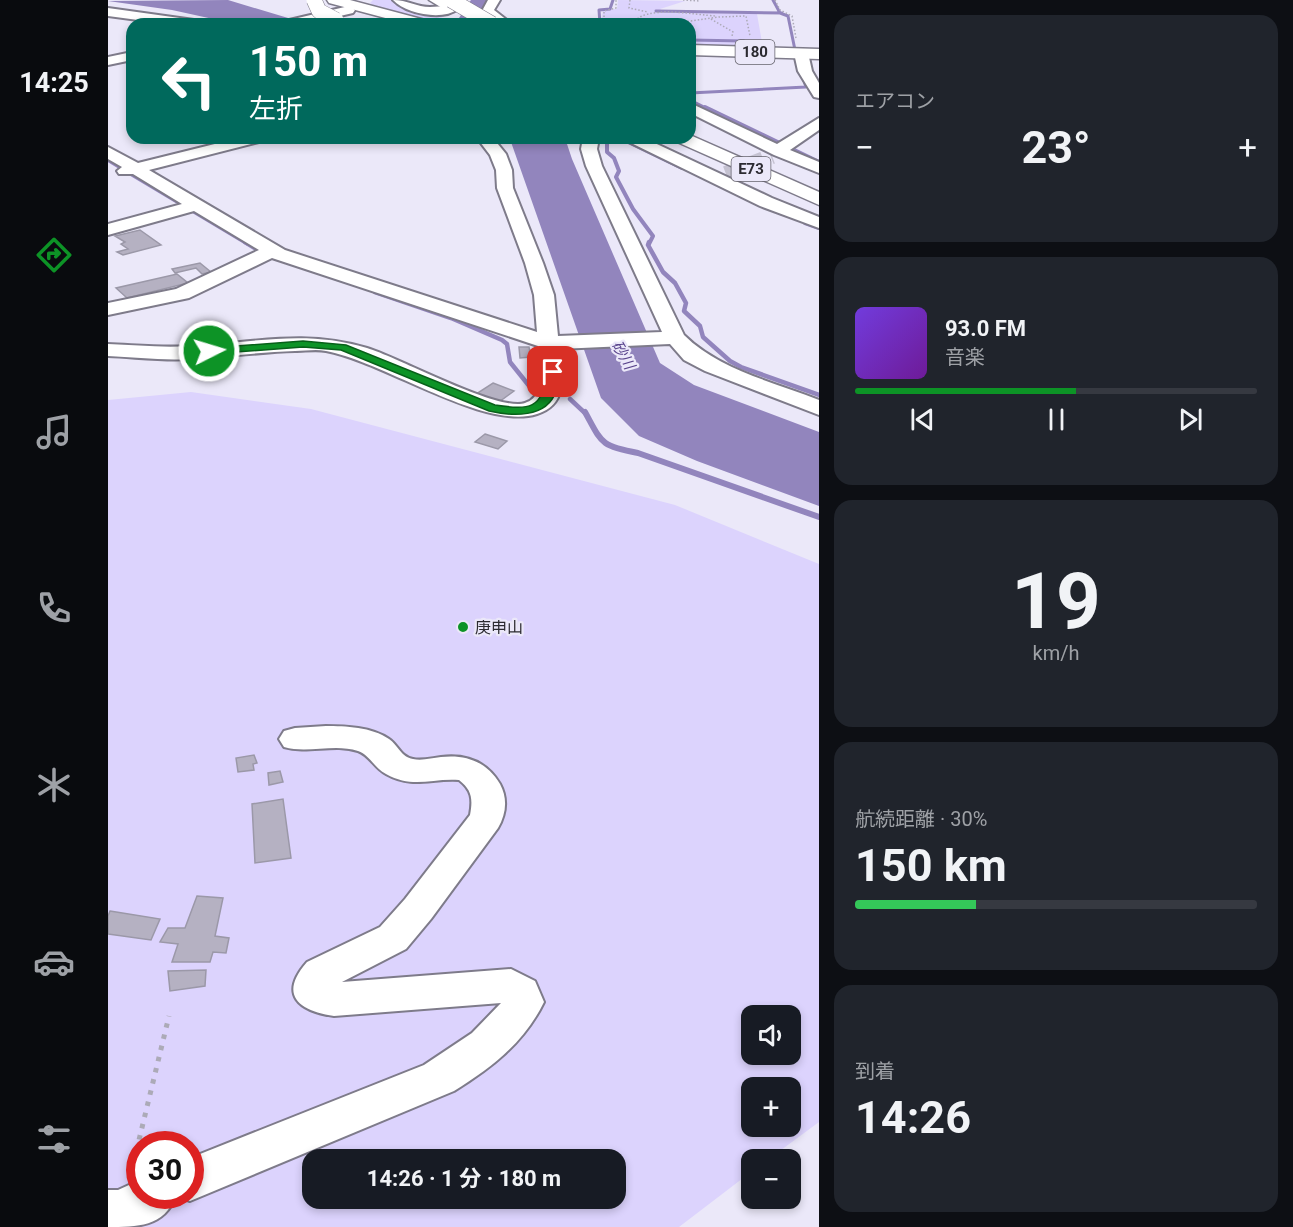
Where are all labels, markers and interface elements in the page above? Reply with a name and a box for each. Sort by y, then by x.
text: 150 m [249,37,368,86]
road number: 180 [736,40,774,64]
icon: left [150,42,228,120]
text: 14:25 [19,67,89,99]
text: エアコン [855,89,935,113]
text: 左折 [249,93,303,125]
text: 23° [1021,121,1091,174]
text: − [855,128,874,167]
text: + [1238,128,1257,167]
road number: E73 [732,157,770,181]
icon: directions [33,234,75,276]
text: 93.0 FM [945,316,1026,341]
position arrow [177,319,241,383]
water label: 砂川 [608,338,639,374]
text: 音楽 [945,345,985,369]
pin [527,346,578,397]
icon: arrive [536,355,569,388]
icon: previous [906,403,939,436]
icon: pause [1040,403,1073,436]
icon: next [1174,403,1207,436]
icon: music [33,411,75,453]
text: 19 [1011,556,1101,647]
icon: phone [33,587,75,629]
place label: 庚申山 [475,618,523,637]
marker: 庚申山 [456,620,470,634]
text: km/h [1033,641,1079,665]
icon: climate [33,764,75,806]
text: 航続距離 · 30% [855,807,987,831]
text: 150 km [855,839,1007,892]
icon: car [33,941,75,983]
map controls [741,1005,801,1209]
button: sound [741,1005,801,1065]
text: 到着 [855,1059,895,1083]
button: + [741,1077,801,1137]
text: 14:26 [855,1091,971,1144]
icon: filters [33,1118,75,1160]
speed limit sign: 30 [126,1131,204,1209]
button: − [741,1149,801,1209]
text: 14:26 · 1 分 · 180 m [367,1166,561,1191]

